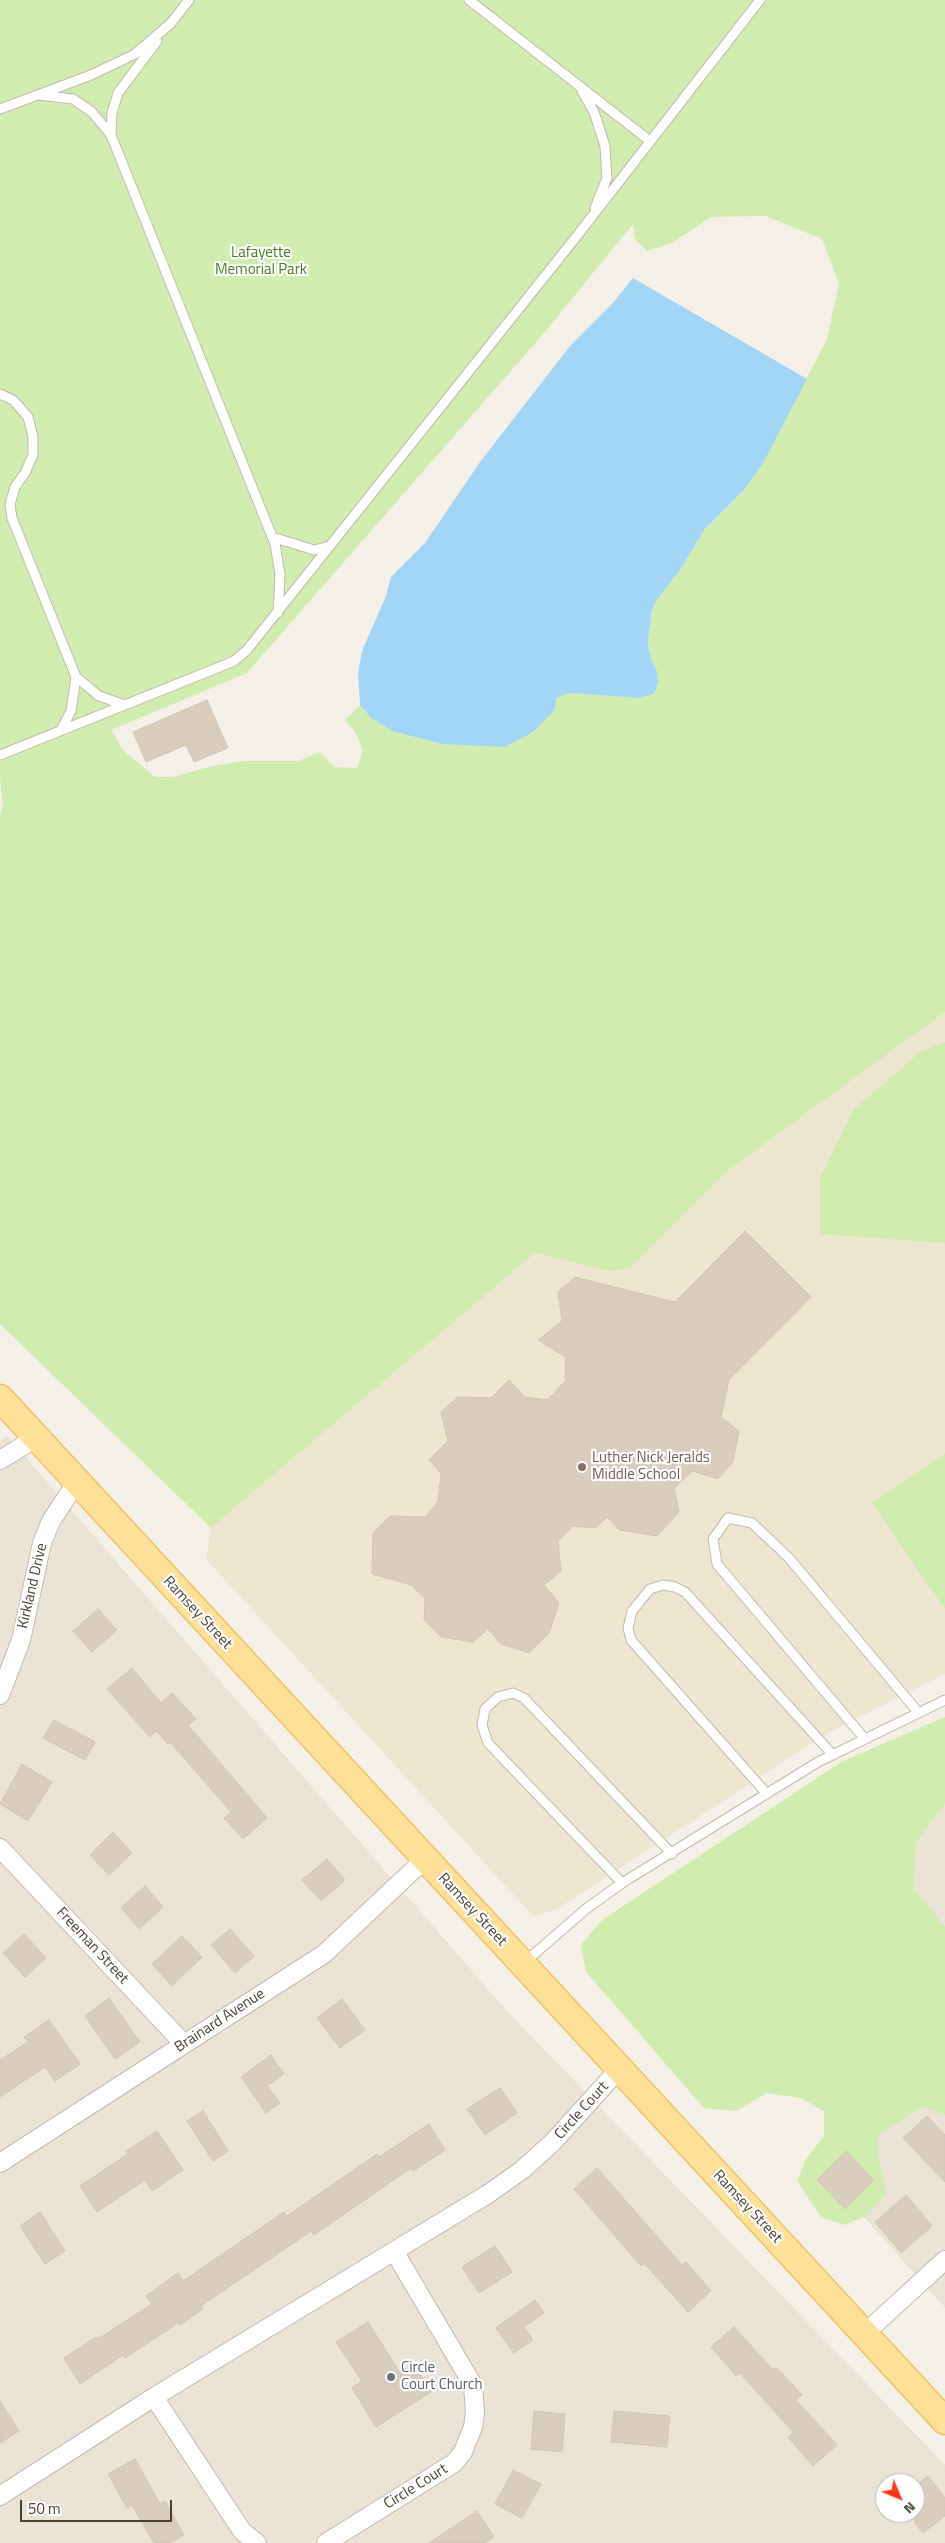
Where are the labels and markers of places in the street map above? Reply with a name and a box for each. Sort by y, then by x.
place label: Luther Nick Jeralds Middle School [592,1449,710,1484]
marker: Luther Nick Jeralds Middle School [576,1461,588,1473]
place label: Circle Court Church [401,2359,482,2394]
marker: Circle Court Church [385,2371,397,2383]

